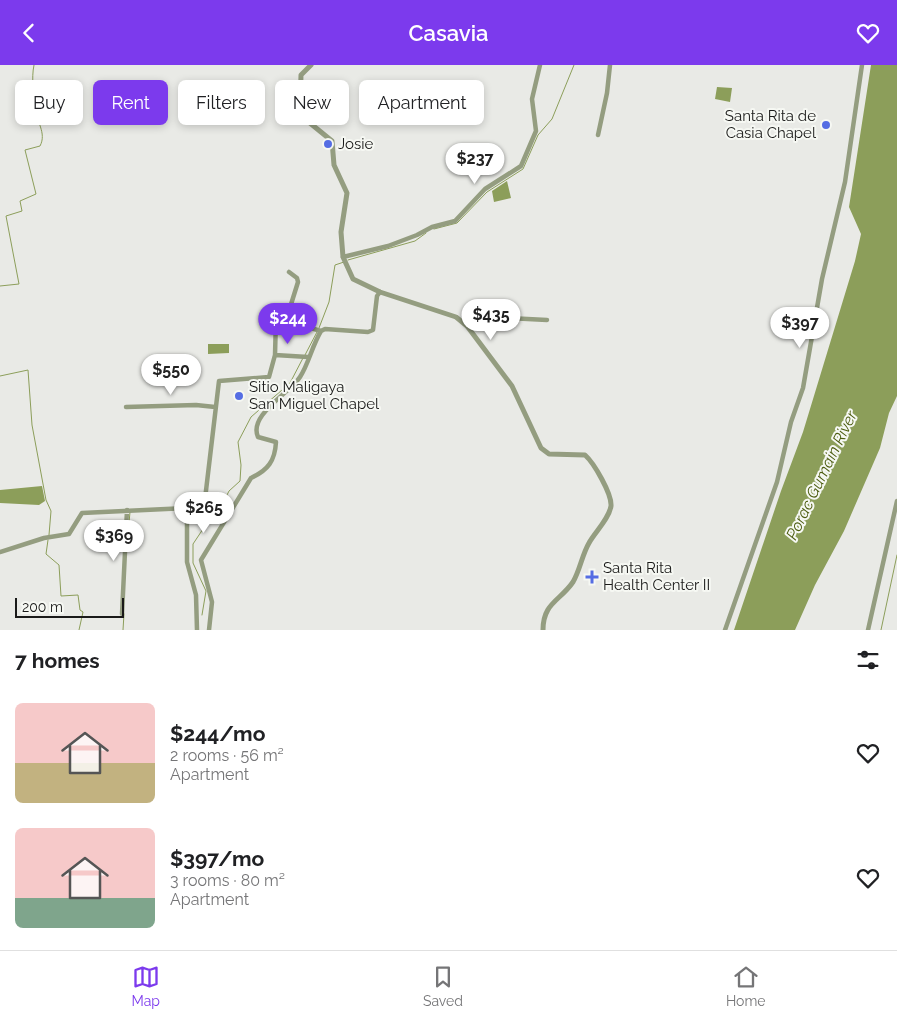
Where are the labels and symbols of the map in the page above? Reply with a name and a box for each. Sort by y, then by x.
place label: Santa Rita de Casia Chapel [725,107,817,142]
marker: Santa Rita de Casia Chapel [820,119,832,131]
place label: Josie [338,135,374,153]
marker: Josie [322,138,334,150]
pin: $237 [445,143,505,185]
pin: $435 [461,299,521,341]
pin: $244 [258,303,318,345]
pin: $397 [770,307,830,349]
pin: $550 [141,353,201,396]
place label: Sitio Maligaya San Miguel Chapel [249,378,380,413]
marker: Sitio Maligaya San Miguel Chapel [233,390,245,402]
water label: Porac Gumain River [782,407,861,543]
pin: $265 [174,491,234,534]
pin: $369 [84,519,144,562]
place label: Santa Rita Health Center II [603,559,710,594]
marker: Santa Rita Health Center II [585,570,599,584]
scale bar [15,595,124,618]

